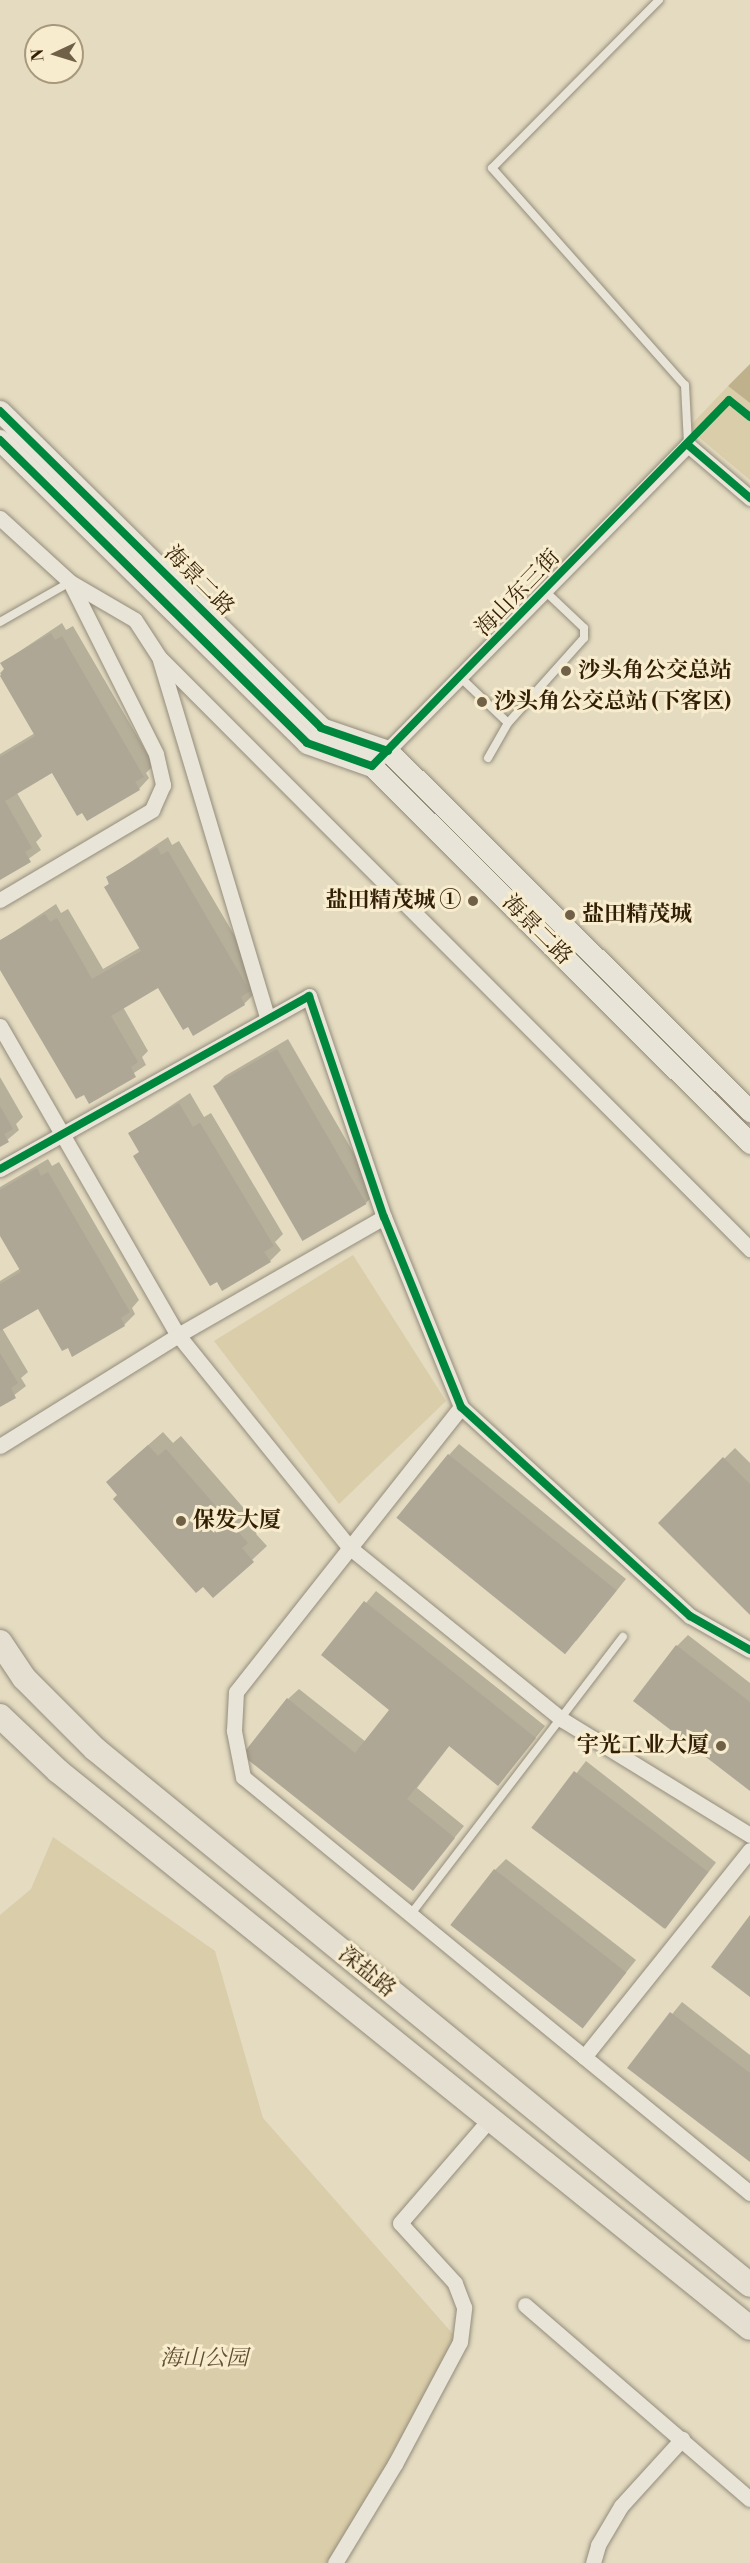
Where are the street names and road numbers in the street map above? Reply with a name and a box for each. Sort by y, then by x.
street label: 海景二路 [159,541,239,621]
street label: 海山东三街 [470,544,566,642]
street label: 海景二路 [497,890,577,970]
street label: 深盐路 [333,1941,401,2003]

